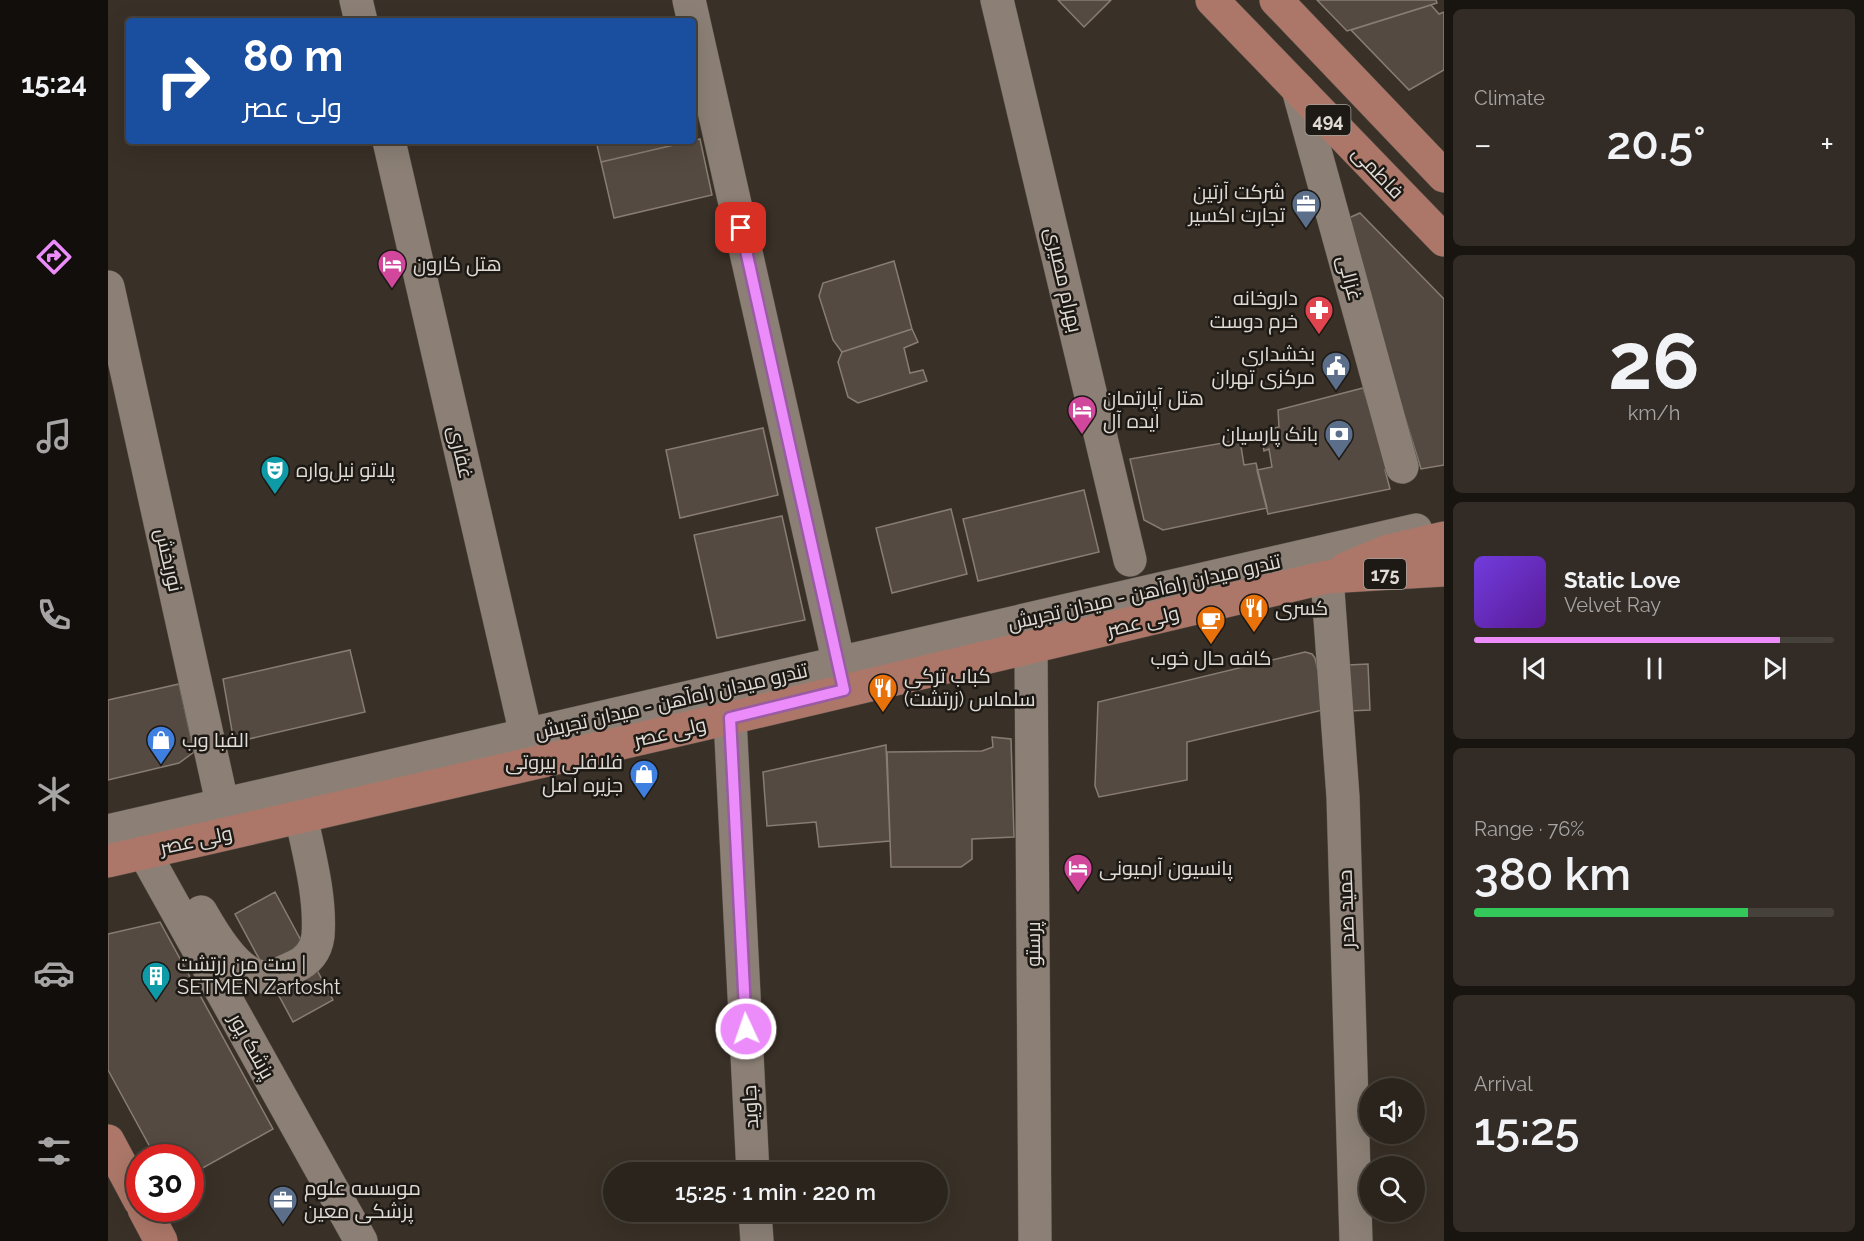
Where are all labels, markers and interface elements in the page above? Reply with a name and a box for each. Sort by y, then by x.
text: 80 m [243,32,343,81]
icon: right [144,42,222,120]
text: 15:24 [21,68,87,99]
text: Climate [1474,86,1545,110]
text: ولی عصر [243,92,342,123]
road number: 494 [1306,105,1350,135]
text: 20.5° [1606,117,1706,170]
text: − [1474,125,1492,164]
text: + [1820,125,1834,164]
street label: فاطمی [1346,141,1409,204]
place label: شرکت آرتین تجارت اکسیر [1188,180,1286,227]
office icon: شرکت آرتین تجارت اکسیر [1290,188,1322,230]
pin [715,202,766,253]
icon: arrive [724,211,757,244]
street label: بهرام مصیری [1038,225,1088,335]
icon: directions [33,236,75,278]
hotel icon: هتل کارون [376,248,408,290]
place label: هتل کارون [413,252,502,277]
street label: غزالی [1331,252,1368,304]
place label: داروخانه خرم دوست [1210,286,1298,335]
pharmacy icon: داروخانه خرم دوست [1303,294,1335,336]
text: 26 [1608,316,1700,407]
place label: بخشداری مرکزی تهران [1211,342,1315,390]
public building icon: بخشداری مرکزی تهران [1320,350,1352,392]
place label: هتل آپارتمان ایده آل [1103,386,1204,434]
hotel icon: هتل آپارتمان ایده آل [1066,394,1098,436]
text: km/h [1628,401,1680,425]
icon: music [33,415,75,457]
bank icon: بانک پارسیان [1323,418,1355,460]
place label: بانک پارسیان [1222,422,1318,447]
street label: غفاری [442,423,479,481]
theatre icon: پلاتو نیل‌واره [259,454,291,496]
place label: پلاتو نیل‌واره [296,458,396,483]
street label: نوربخش [149,526,188,594]
street label: تندرو میدان راه‌آهن - میدان تجریش [1005,549,1284,636]
road number: 175 [1364,559,1406,589]
text: Static Love [1564,567,1681,593]
restaurant icon: كسرى [1238,592,1270,634]
text: Velvet Ray [1564,593,1661,617]
icon: phone [33,594,75,636]
place label: كسرى [1275,596,1328,621]
street label: ولی عصر [1104,600,1182,643]
cafe icon: کافه حال خوب [1195,604,1227,646]
place label: کافه حال خوب [1150,646,1272,671]
icon: previous [1518,652,1551,685]
icon: pause [1638,652,1671,685]
icon: next [1758,652,1791,685]
street label: تندرو میدان راه‌آهن - میدان تجریش [532,658,811,745]
place label: کباب ترکی سلماس (زرتشت) [904,664,1036,712]
restaurant icon: کباب ترکی سلماس (زرتشت) [867,672,899,714]
street label: ولی عصر [631,712,709,753]
shop icon: الفبا وب [145,724,177,766]
place label: الفبا وب [182,728,249,752]
place label: فلافلی بیروتی جزیره اصل [505,750,623,798]
shop icon: فلافلی بیروتی جزیره اصل [628,758,660,800]
icon: climate [33,773,75,815]
text: Range · 76% [1474,817,1585,841]
street label: ولی عصر [157,821,235,861]
text: 380 km [1474,848,1631,901]
hotel icon: پانسیون آرمیونی [1062,852,1094,894]
place label: پانسیون آرمیونی [1099,856,1233,881]
street label: حمید صدر [1333,869,1359,950]
street label: پرستو [1021,921,1046,967]
icon: car [33,952,75,994]
place label: ست من زرتشت | SETMEN Zartosht [177,952,341,999]
building icon: ست من زرتشت | SETMEN Zartosht [140,960,172,1002]
position arrow [714,997,778,1061]
street label: پزشک پور [223,1008,280,1084]
text: Arrival [1474,1072,1533,1096]
map controls [1359,1078,1425,1222]
button: sound [1359,1078,1425,1144]
street label: جاوید [737,1084,763,1130]
text: 15:25 [1474,1103,1580,1156]
icon: filters [33,1130,75,1172]
speed limit sign: 30 [126,1144,204,1222]
button: search [1359,1156,1425,1222]
place label: موسسه علوم پزشکی معین [304,1176,421,1224]
text: 15:25 · 1 min · 220 m [675,1179,876,1205]
office icon: موسسه علوم پزشکی معین [267,1184,299,1226]

